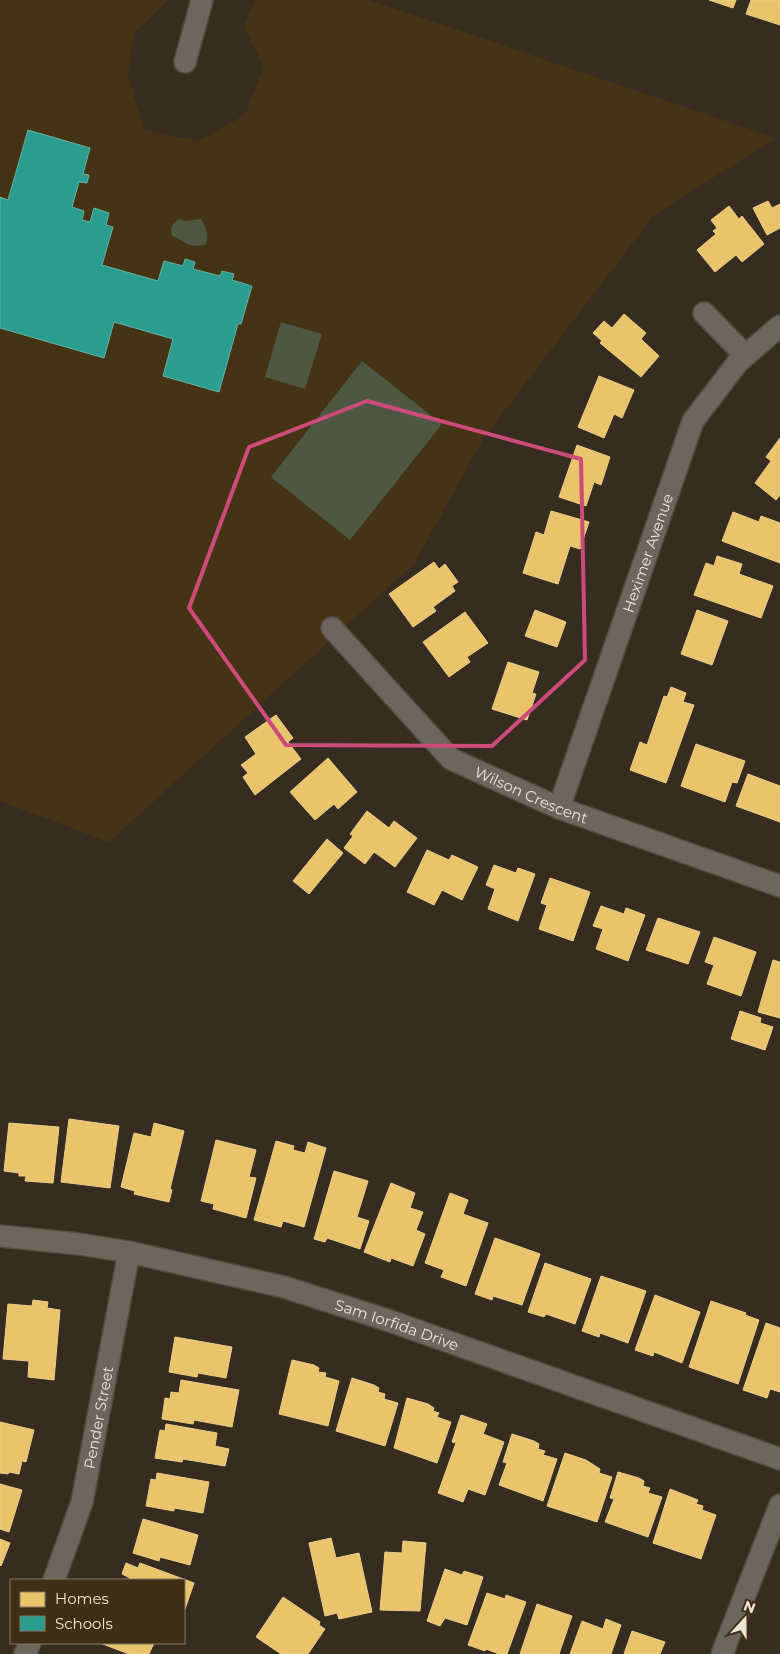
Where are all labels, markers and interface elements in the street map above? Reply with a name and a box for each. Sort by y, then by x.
street label: Heximer Avenue [618,491,677,615]
street label: Wilson Crescent [472,762,591,827]
street label: Sam Iorfida Drive [333,1295,462,1354]
street label: Pender Street [79,1364,117,1470]
legend [10,1579,185,1644]
text: Homes [55,1589,109,1608]
north arrow [720,1594,770,1644]
text: N [741,1596,758,1617]
text: Schools [55,1614,113,1633]

